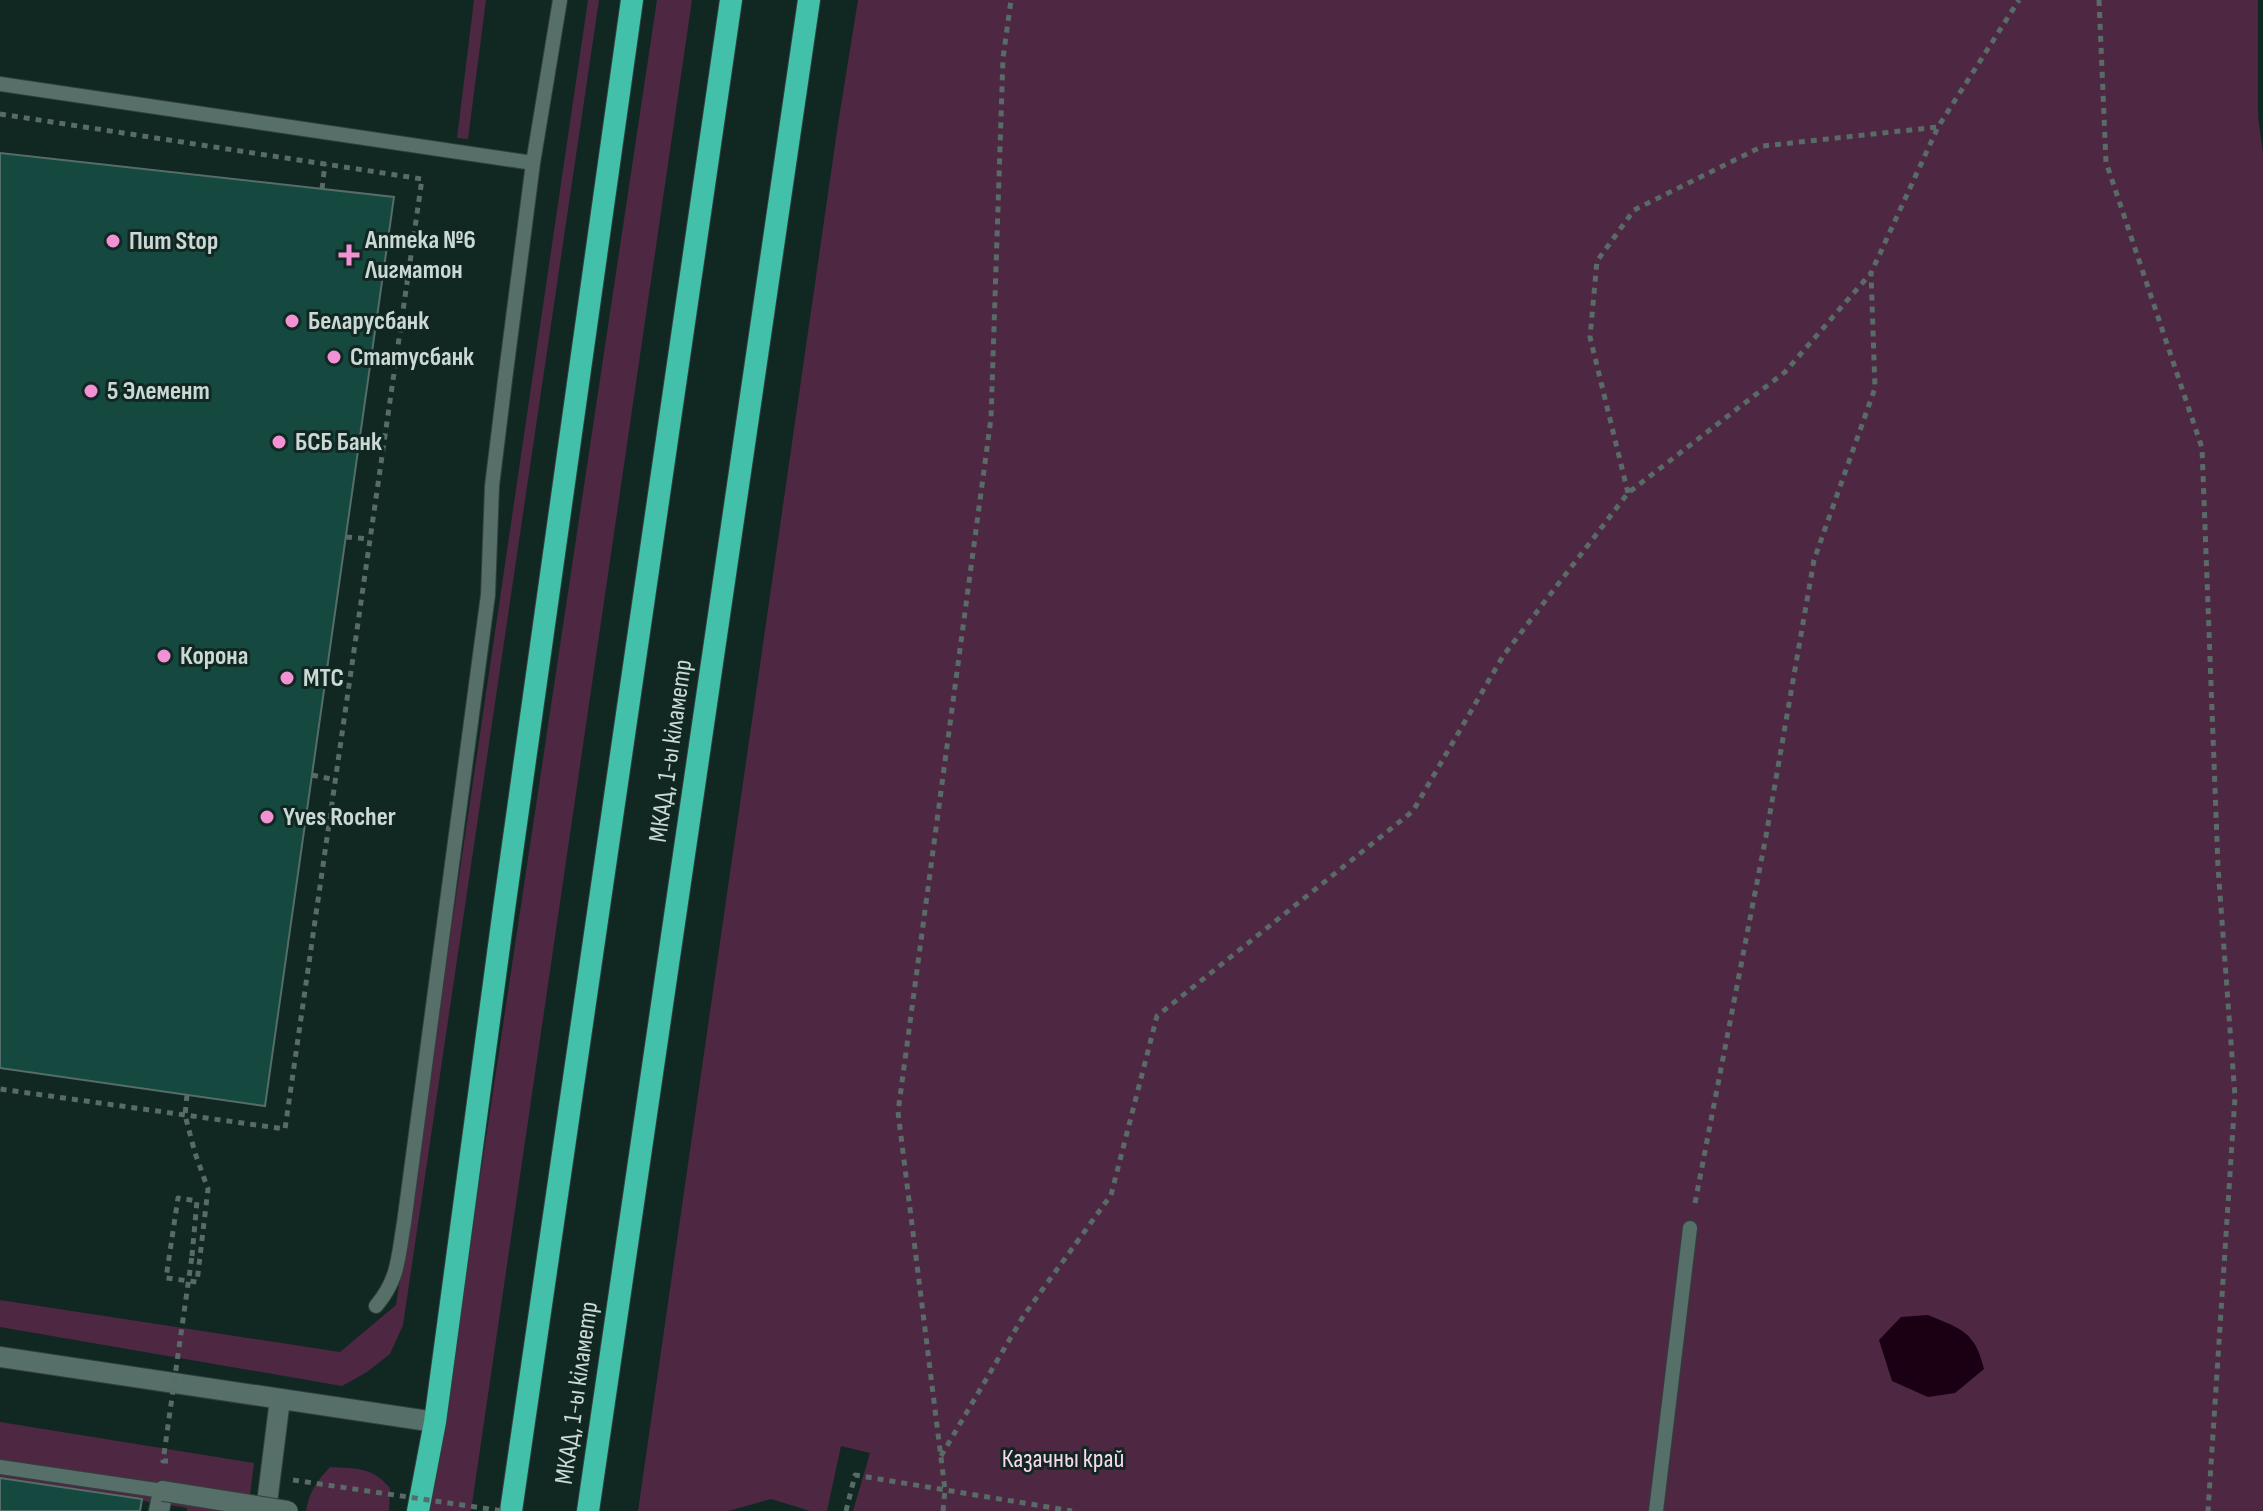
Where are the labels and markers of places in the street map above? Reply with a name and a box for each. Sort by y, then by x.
place label: Аптека №6 Лигматон [364,225,476,286]
place label: Пит Stop [129,226,218,257]
marker: Пит Stop [104,232,122,250]
marker: Аптека №6 Лигматон [340,246,358,264]
place label: Беларусбанк [308,306,429,337]
marker: Беларусбанк [283,312,301,330]
place label: Статусбанк [350,342,474,373]
marker: Статусбанк [325,348,343,366]
place label: 5 Элемент [107,376,210,407]
marker: 5 Элемент [82,382,100,400]
place label: БСБ Банк [295,427,382,458]
marker: БСБ Банк [270,433,288,451]
place label: Корона [180,641,248,672]
marker: Корона [155,647,173,665]
place label: МТС [303,663,344,694]
marker: МТС [278,669,296,687]
place label: Yves Rocher [283,802,396,833]
marker: Yves Rocher [258,808,276,826]

